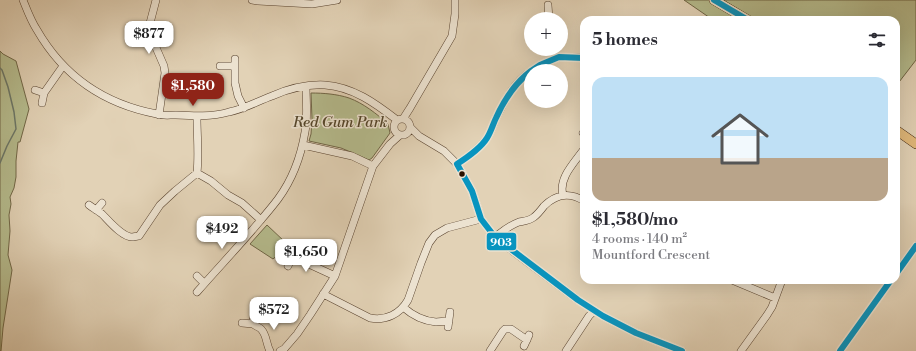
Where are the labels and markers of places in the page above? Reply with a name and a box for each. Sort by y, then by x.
pin: $877 [125,21,173,55]
pin: $1,580 [160,73,226,107]
unlabelled marker [457,169,467,179]
pin: $492 [198,216,246,250]
pin: $1,650 [273,239,339,273]
pin: $572 [250,297,298,331]

